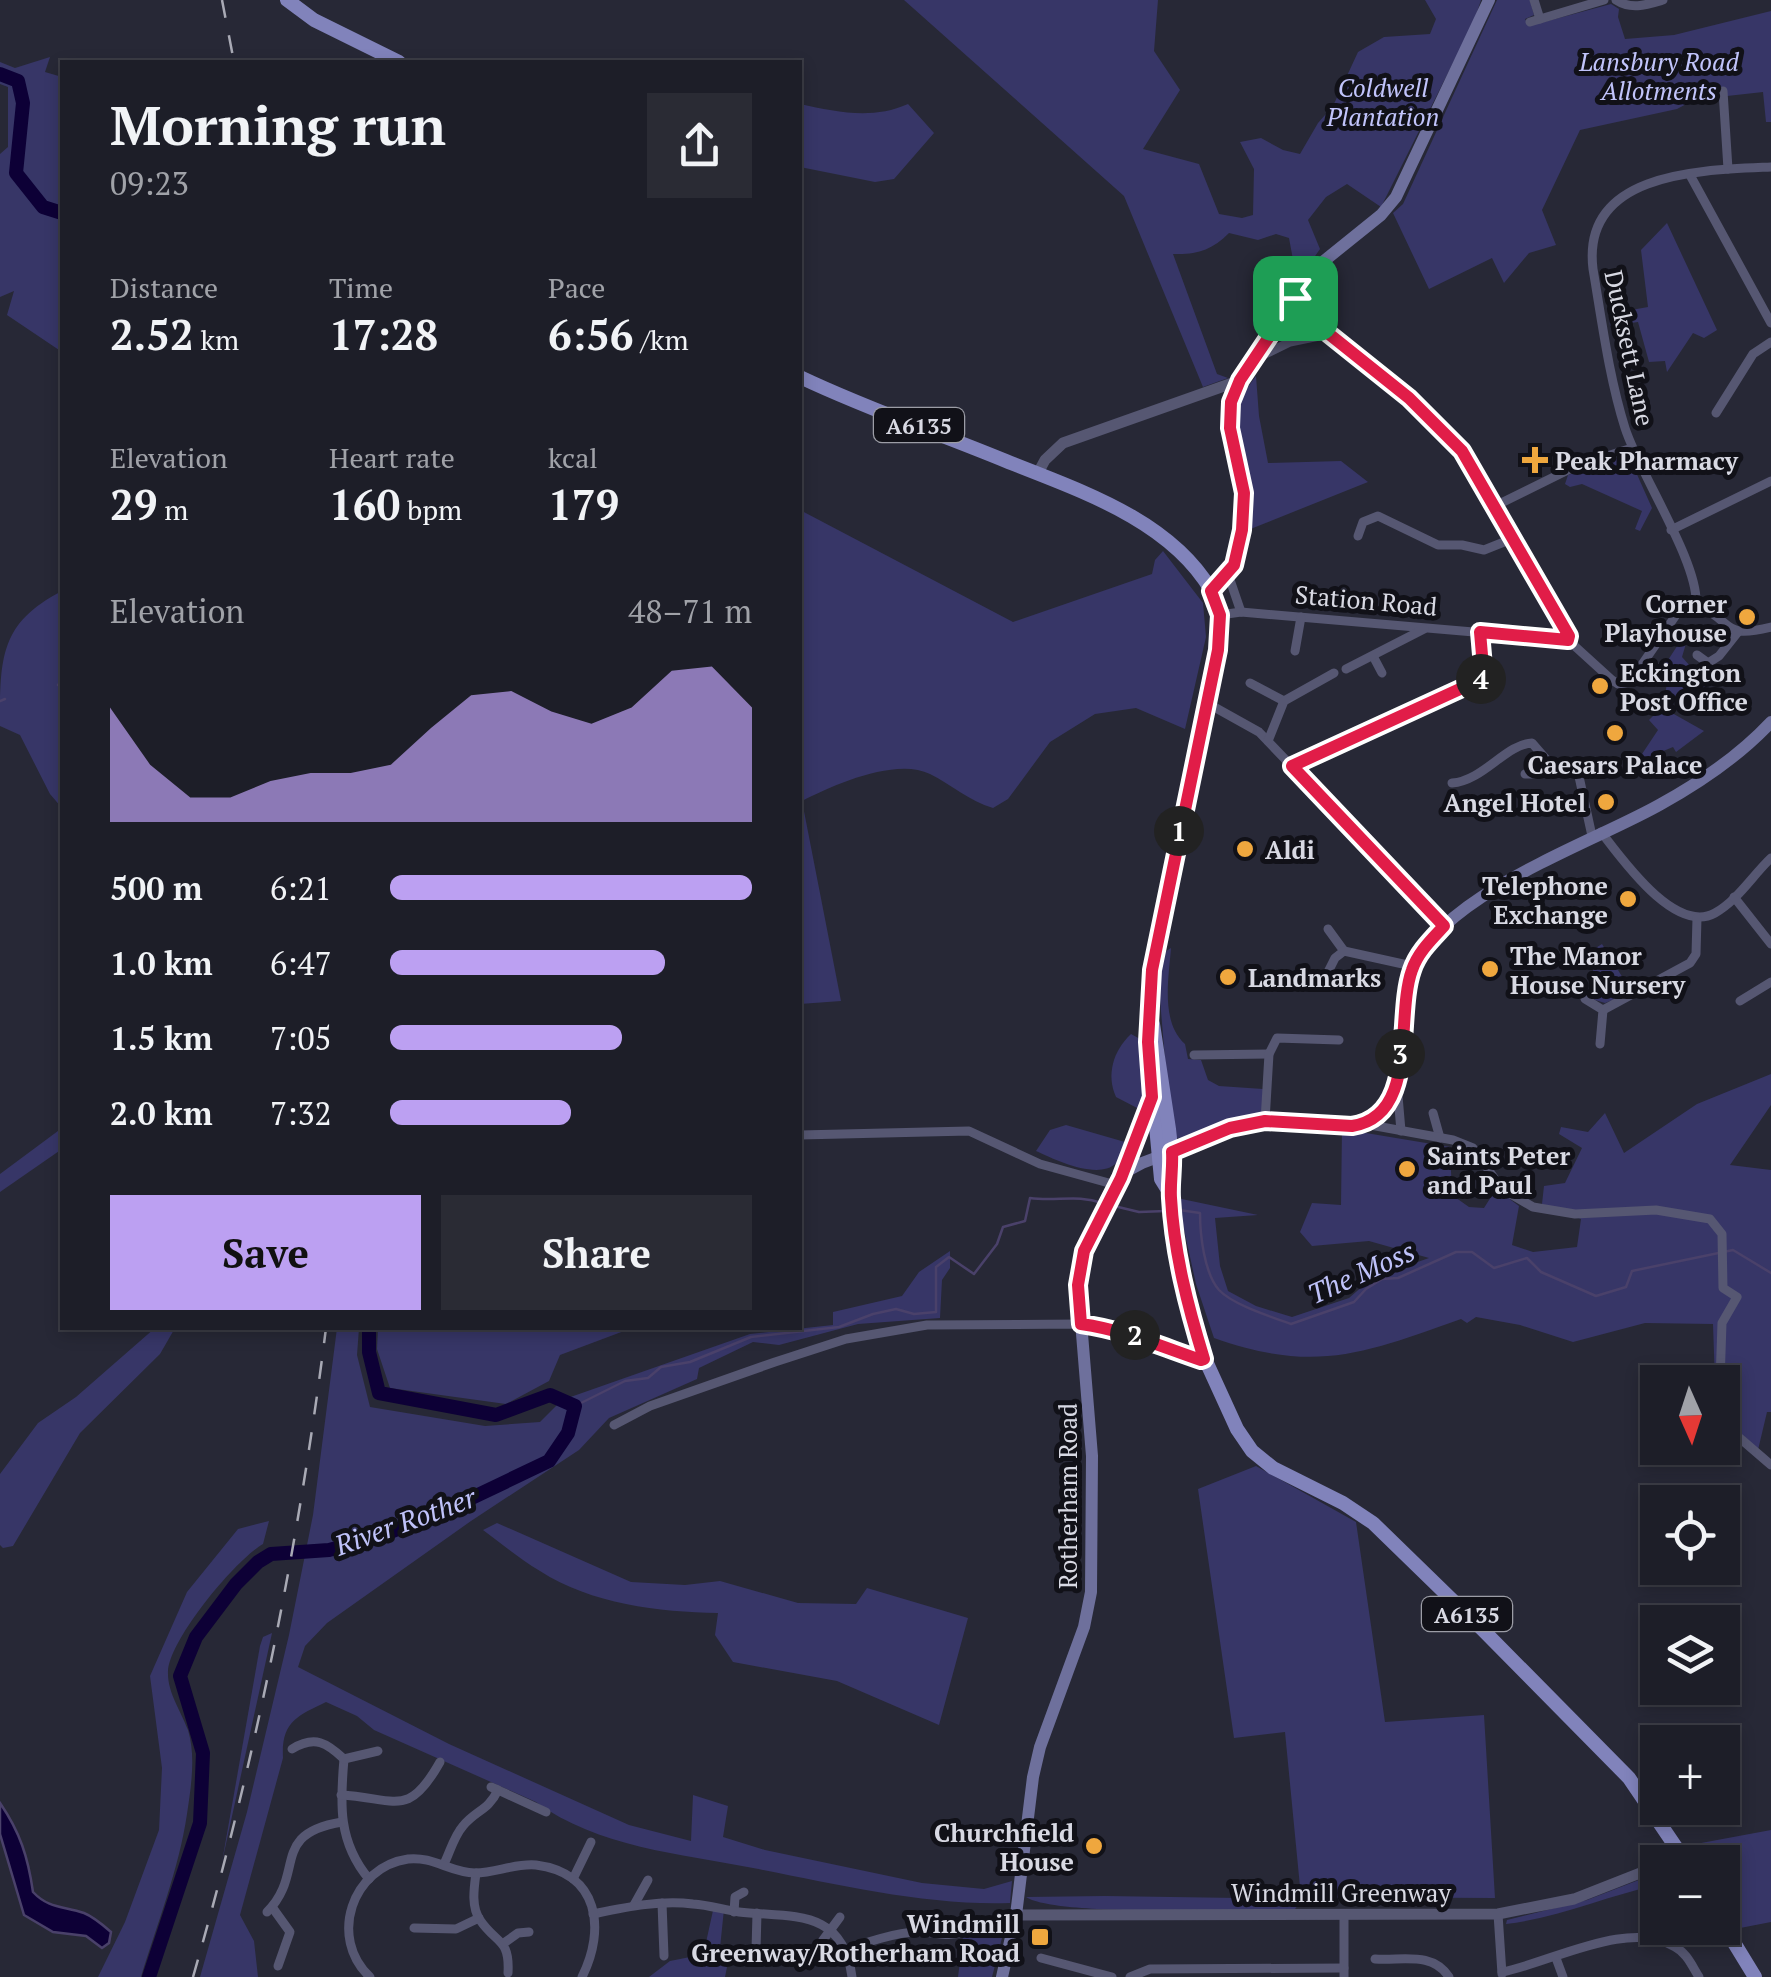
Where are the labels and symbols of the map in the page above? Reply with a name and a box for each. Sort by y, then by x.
park label: Lansbury Road Allotments [1578,45,1739,107]
park label: Coldwell Plantation [1326,71,1439,133]
pin [1253,256,1338,341]
street label: Ducksett Lane [1597,267,1663,429]
road number: A6135 [874,408,964,442]
place label: Peak Pharmacy [1555,444,1739,477]
marker: Peak Pharmacy [1524,449,1546,471]
street label: Station Road [1294,577,1439,623]
place label: Corner Playhouse [1604,587,1727,649]
marker: Corner Playhouse [1736,606,1758,628]
pin: 4 [1456,654,1506,704]
place label: Eckington Post Office [1620,656,1748,718]
marker: Eckington Post Office [1589,675,1611,697]
marker: Caesars Palace [1604,722,1626,744]
place label: Caesars Palace [1528,748,1702,781]
place label: Angel Hotel [1443,786,1586,819]
marker: Angel Hotel [1595,791,1617,813]
pin: 1 [1154,806,1204,856]
place label: Aldi [1265,833,1315,866]
marker: Aldi [1234,838,1256,860]
place label: Telephone Exchange [1482,869,1608,931]
marker: Telephone Exchange [1617,888,1639,910]
place label: The Manor House Nursery [1510,939,1686,1001]
marker: The Manor House Nursery [1479,958,1501,980]
place label: Landmarks [1248,961,1381,994]
marker: Landmarks [1217,966,1239,988]
pin: 3 [1375,1029,1425,1079]
place label: Saints Peter and Paul [1427,1139,1570,1201]
marker: Saints Peter and Paul [1396,1158,1418,1180]
water label: The Moss [1302,1232,1420,1312]
pin: 2 [1110,1310,1160,1360]
north arrow [1640,1365,1740,1465]
street label: Rotherham Road [1051,1403,1084,1589]
water label: River Rother [328,1478,482,1564]
road number: A6135 [1422,1597,1512,1631]
place label: Churchfield House [934,1816,1074,1878]
marker: Churchfield House [1083,1835,1105,1857]
street label: Windmill Greenway [1231,1876,1451,1909]
place label: Windmill Greenway/Rotherham Road [691,1907,1020,1969]
marker: Windmill Greenway/Rotherham Road [1029,1926,1051,1948]

